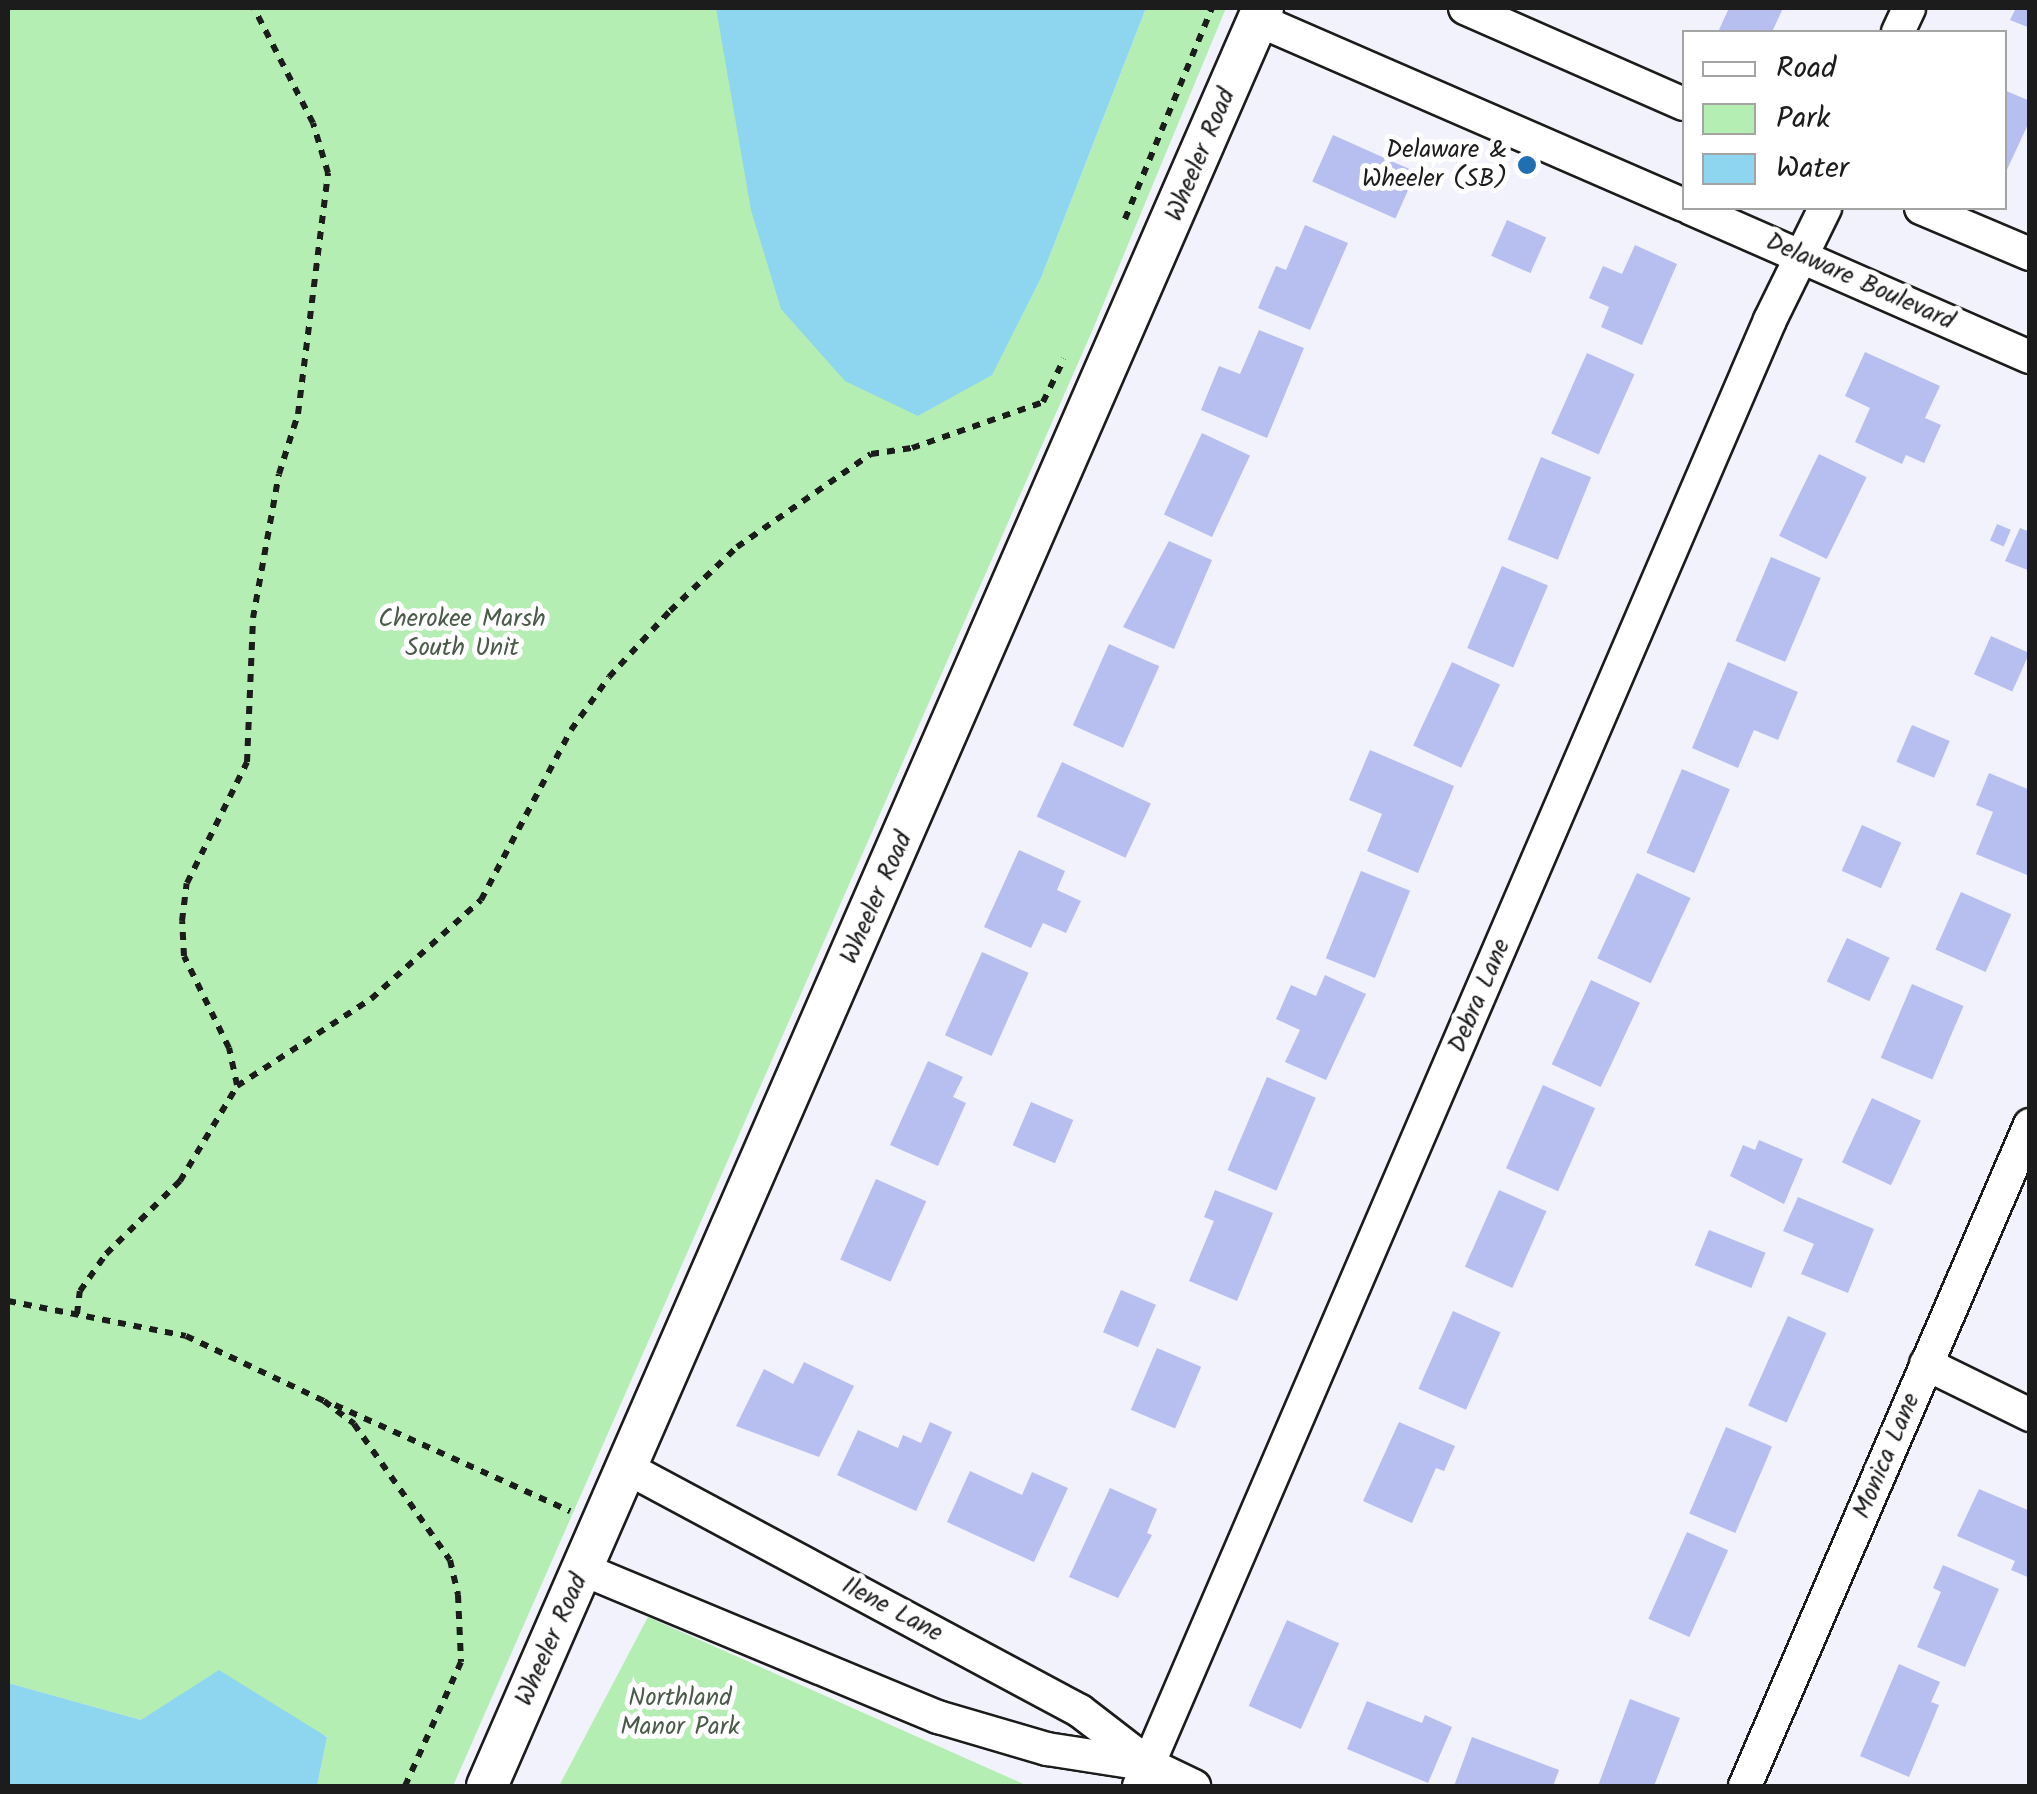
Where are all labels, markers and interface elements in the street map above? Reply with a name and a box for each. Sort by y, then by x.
legend [1682,30,2007,210]
text: Road [1776,45,1836,93]
street label: Wheeler Road [1160,84,1242,226]
text: Park [1776,95,1830,143]
place label: Delaware & Wheeler (SB) [1362,136,1507,195]
text: Water [1776,145,1849,193]
marker: Delaware & Wheeler (SB) [1516,154,1538,176]
street label: Delaware Boulevard [1761,227,1959,337]
park label: Cherokee Marsh South Unit [378,605,546,664]
street label: Wheeler Road [835,827,919,969]
street label: Debra Lane [1443,935,1517,1057]
street label: Monica Lane [1847,1389,1927,1523]
street label: Wheeler Road [510,1569,594,1711]
street label: Ilene Lane [837,1571,947,1649]
park label: Northland Manor Park [620,1684,740,1743]

